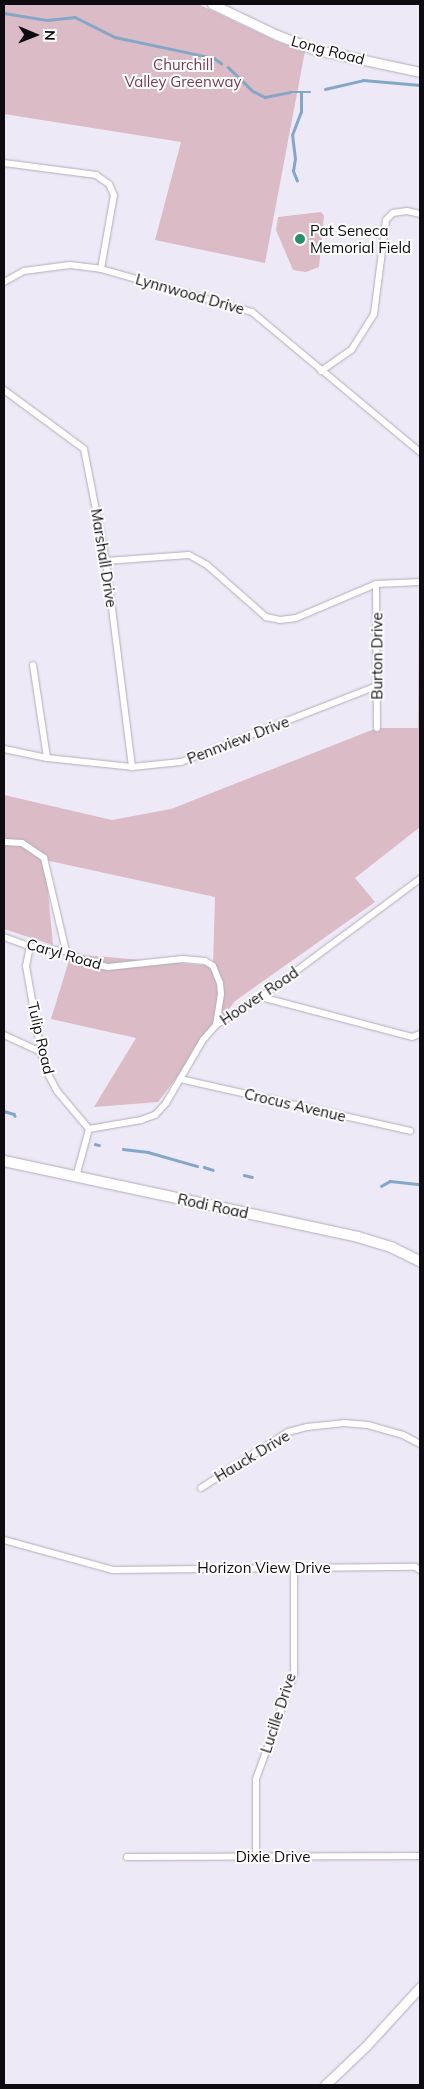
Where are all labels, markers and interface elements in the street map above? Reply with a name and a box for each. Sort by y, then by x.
north arrow [10,10,60,60]
text: N [41,30,59,41]
street label: Long Road [289,32,367,68]
park label: Churchill Valley Greenway [125,55,241,90]
place label: Pat Seneca Memorial Field [310,221,411,256]
marker: Pat Seneca Memorial Field [294,233,306,245]
street label: Lynnwood Drive [134,270,246,318]
street label: Marshall Drive [87,507,121,609]
street label: Burton Drive [368,612,386,700]
street label: Pennview Drive [184,712,292,768]
street label: Caryl Road [24,935,104,973]
street label: Hoover Road [216,963,302,1029]
street label: Tulip Road [24,1000,58,1076]
street label: Crocus Avenue [242,1085,348,1125]
street label: Rodi Road [176,1190,250,1222]
street label: Hauck Drive [211,1427,293,1485]
street label: Horizon View Drive [197,1559,331,1577]
street label: Lucille Drive [257,1671,299,1755]
street label: Dixie Drive [236,1848,310,1866]

